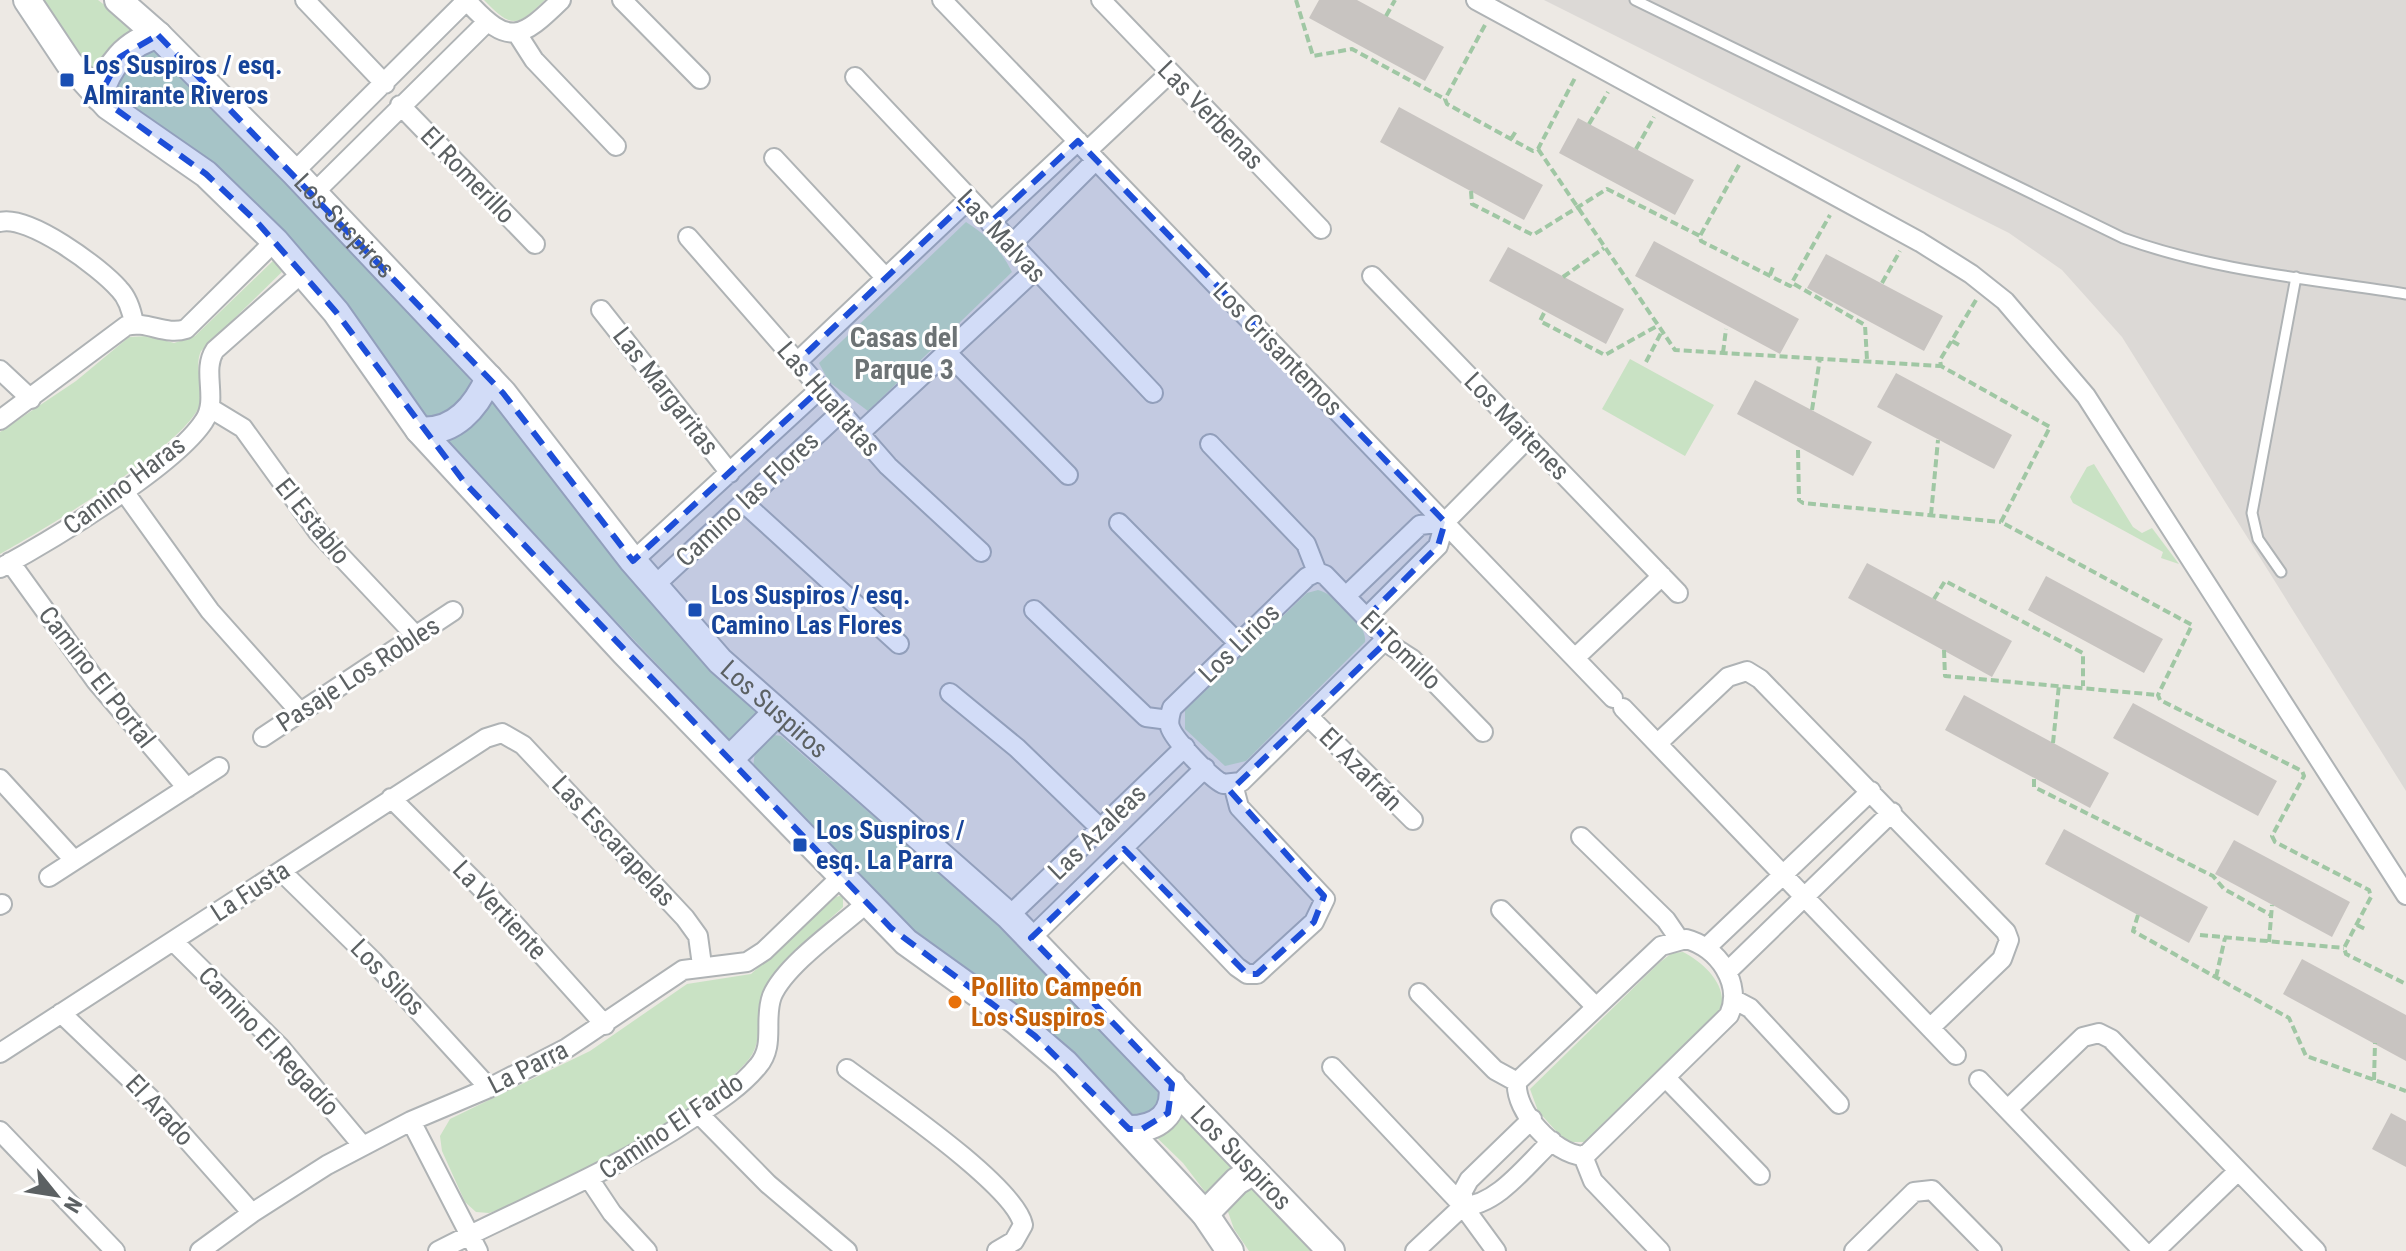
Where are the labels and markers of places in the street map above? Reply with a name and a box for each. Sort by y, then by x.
place label: Los Suspiros / esq. Almirante Riveros [83,50,282,110]
marker: Los Suspiros / esq. Almirante Riveros [58,71,76,89]
place label: Los Suspiros / esq. Camino Las Flores [711,580,910,640]
marker: Los Suspiros / esq. Camino Las Flores [686,601,704,619]
place label: Los Suspiros / esq. La Parra [816,815,965,875]
marker: Los Suspiros / esq. La Parra [791,836,809,854]
place label: Pollito Campeón Los Suspiros [971,972,1142,1032]
marker: Pollito Campeón Los Suspiros [946,993,964,1011]

